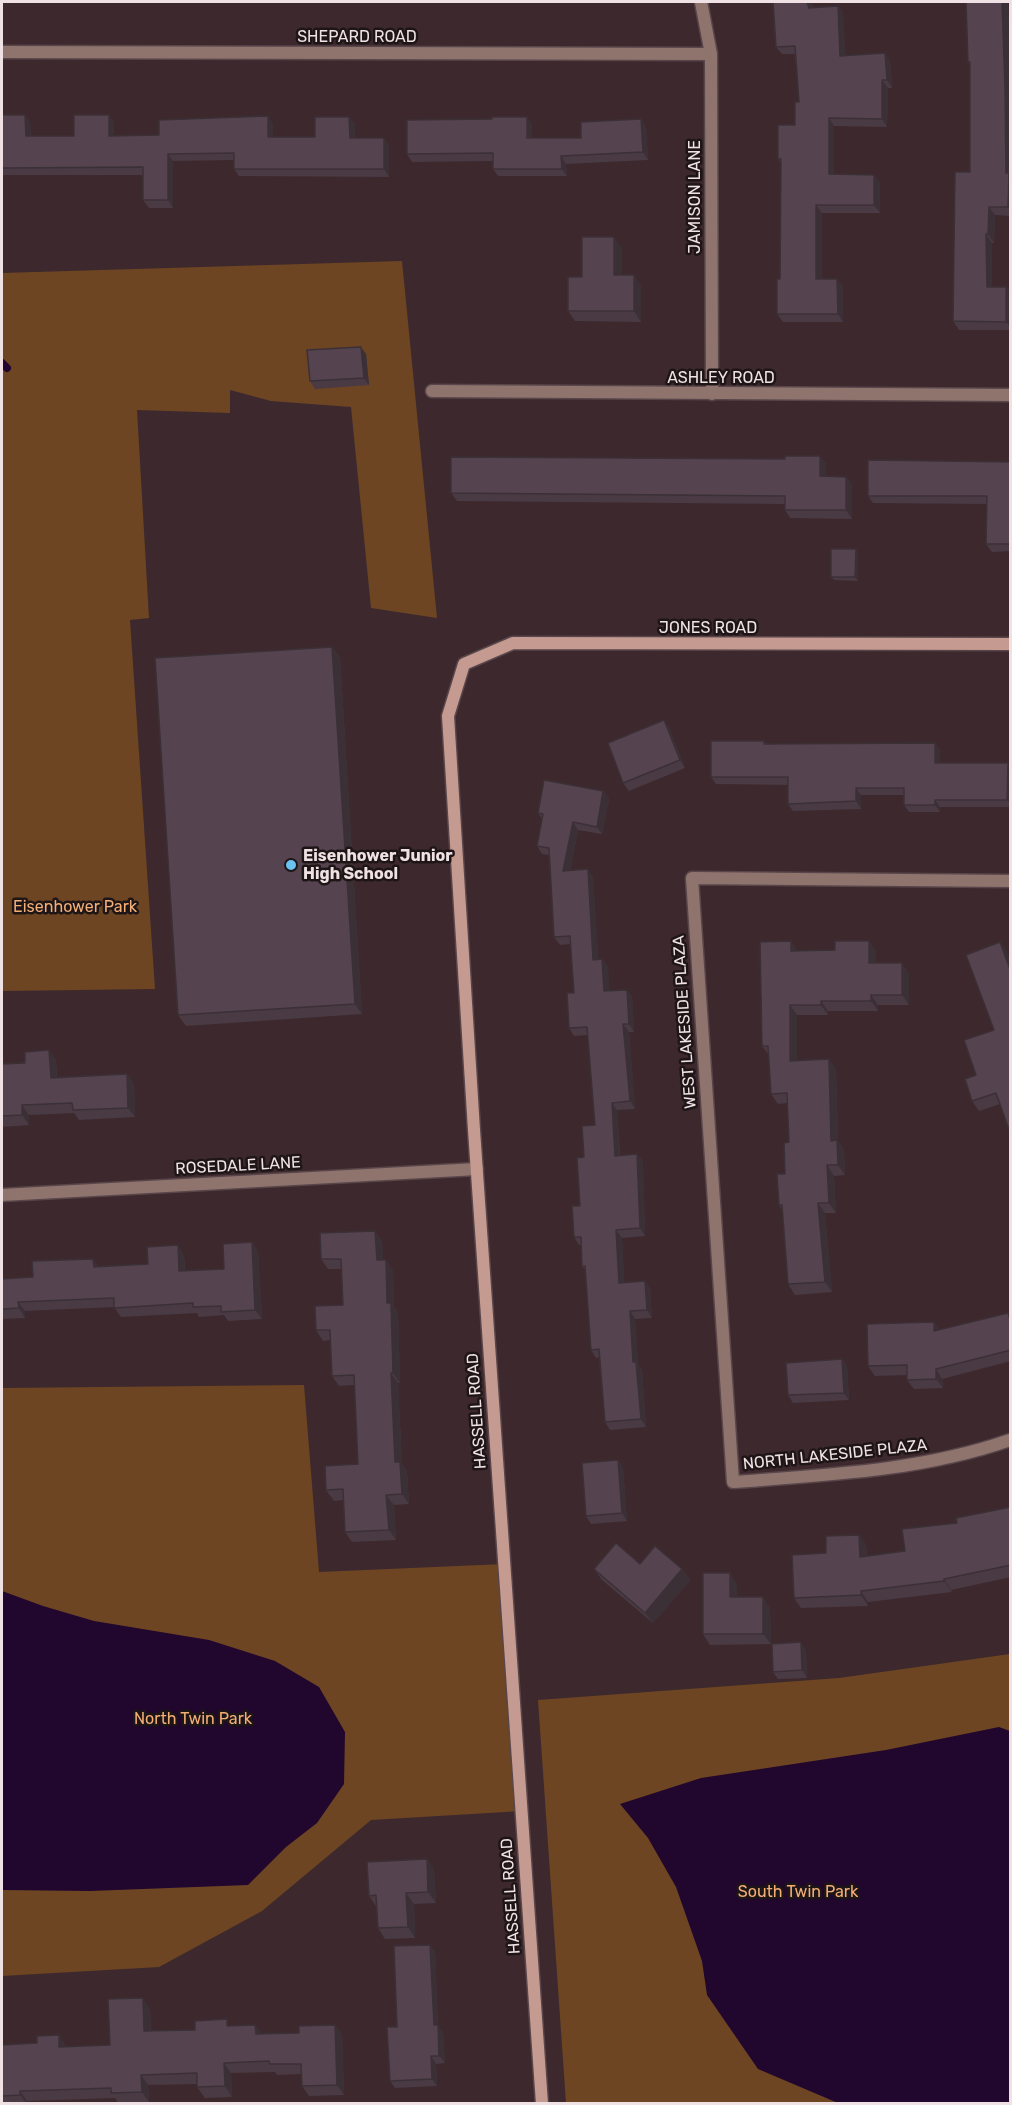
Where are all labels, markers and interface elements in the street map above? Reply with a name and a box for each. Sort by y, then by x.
street label: SHEPARD ROAD [297,27,417,47]
street label: JAMISON LANE [685,140,705,254]
street label: ASHLEY ROAD [667,368,775,388]
street label: JONES ROAD [659,618,757,638]
place label: Eisenhower Junior High School [303,846,453,884]
marker: Eisenhower Junior High School [284,858,298,872]
park label: Eisenhower Park [13,897,137,917]
street label: WEST LAKESIDE PLAZA [669,935,701,1109]
street label: ROSEDALE LANE [175,1153,301,1179]
street label: HASSELL ROAD [463,1352,491,1470]
street label: NORTH LAKESIDE PLAZA [742,1436,928,1474]
park label: North Twin Park [134,1709,252,1729]
street label: HASSELL ROAD [497,1837,525,1955]
park label: South Twin Park [738,1882,858,1902]

